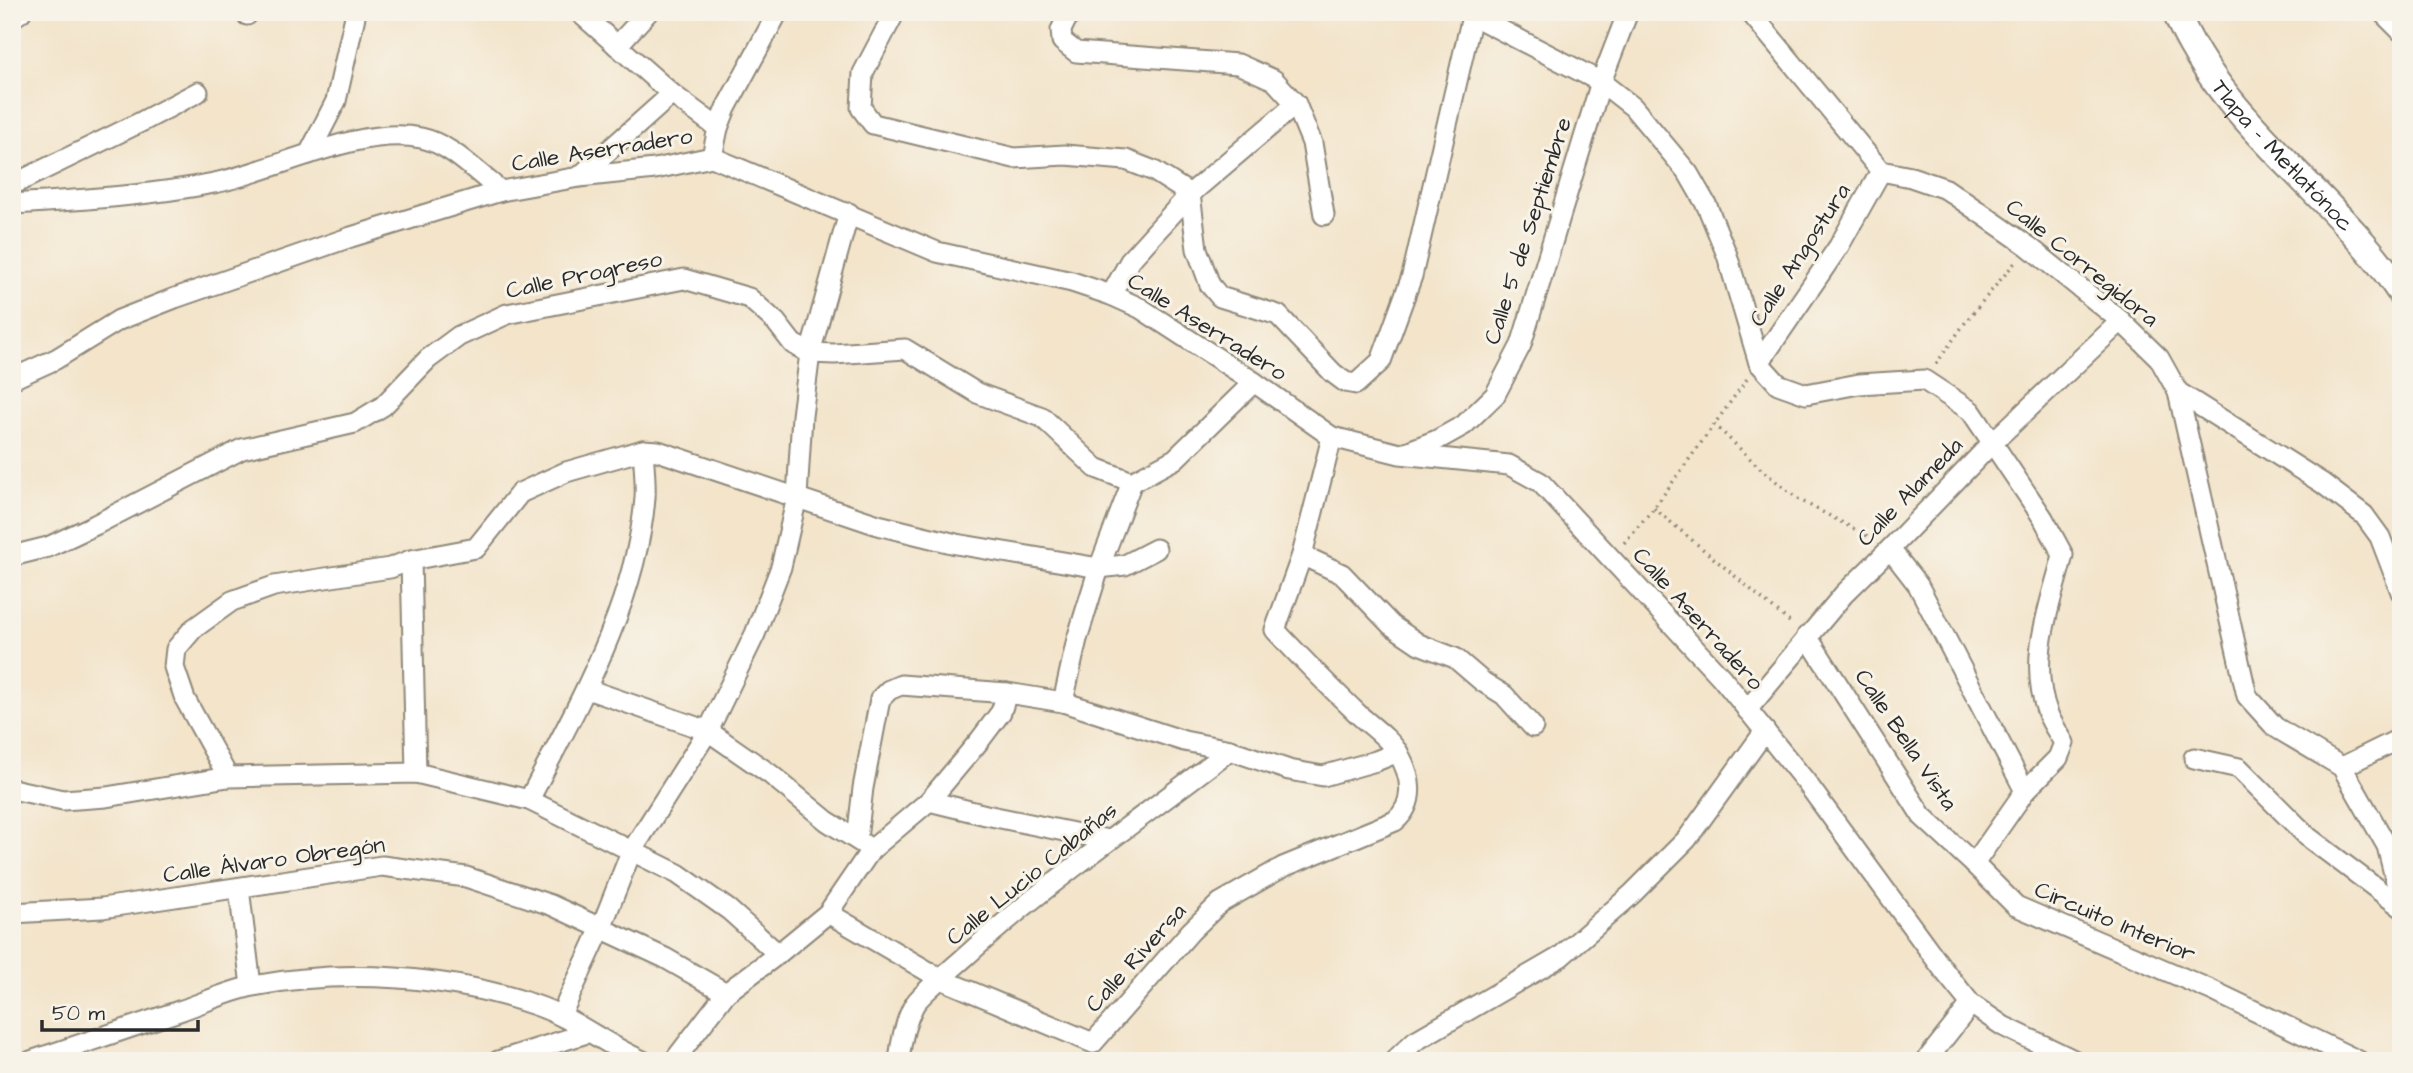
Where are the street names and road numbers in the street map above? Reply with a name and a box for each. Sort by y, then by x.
street label: Tlapa - Metlatónoc [2204,73,2361,239]
street label: Calle 5 de Septiembre [1476,113,1580,349]
street label: Calle Aserradero [509,120,695,180]
street label: Calle Angostura [1742,177,1859,333]
street label: Calle Corregidora [1998,191,2165,336]
street label: Calle Progreso [503,243,665,308]
street label: Calle Aserradero [1121,265,1293,389]
street label: Calle Alameda [1850,430,1971,554]
street label: Calle Aserradero [1625,540,1771,698]
street label: Calle Bella Vista [1847,663,1965,817]
street label: Calle Lucio Cabañas [940,795,1124,953]
street label: Calle Álvaro Obregón [161,829,387,892]
street label: Circuito Interior [2030,874,2201,970]
street label: Calle Riversa [1078,896,1194,1020]

